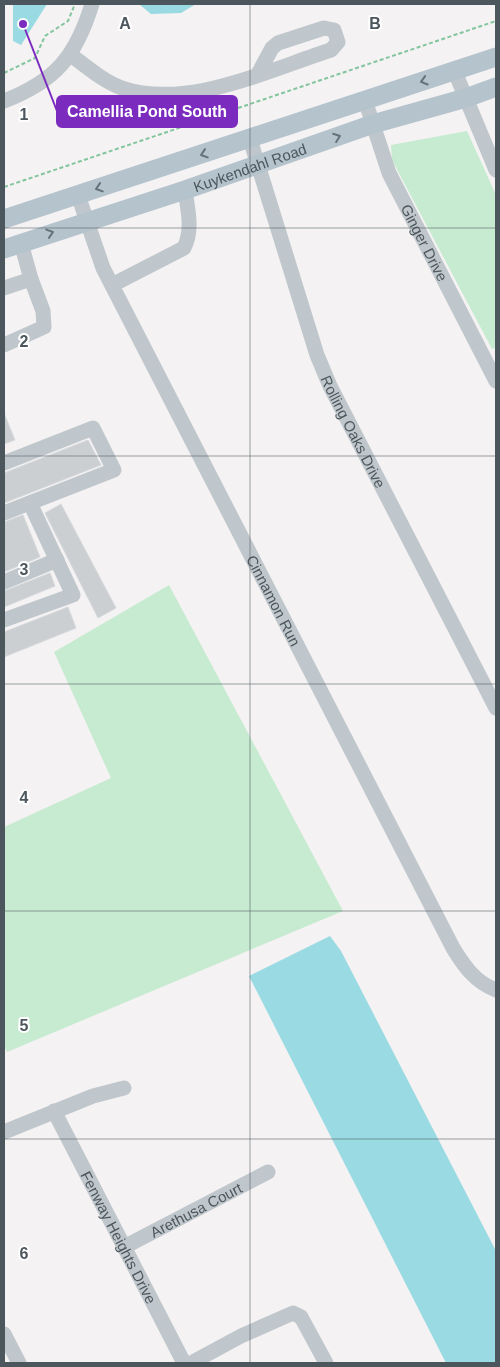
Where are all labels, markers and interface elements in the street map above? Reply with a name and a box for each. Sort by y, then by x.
text: A [119,15,131,32]
text: B [369,15,381,32]
one-way arrow [421,76,429,86]
callout: Camellia Pond South [57,96,237,127]
text: Camellia Pond South [67,103,227,120]
text: 1 [20,106,29,123]
one-way arrow [332,133,340,143]
street label: Kuykendahl Road [191,140,308,195]
one-way arrow [200,149,208,159]
one-way arrow [95,182,104,192]
street label: Ginger Drive [398,201,452,284]
one-way arrow [45,229,54,239]
text: 2 [20,333,29,350]
street label: Rolling Oaks Drive [318,373,390,491]
street label: Cinnamon Run [244,552,305,649]
text: 3 [20,561,29,578]
text: 4 [20,789,29,806]
text: 5 [20,1017,29,1034]
street label: Fenway Heights Drive [78,1168,160,1306]
street label: Arethusa Court [147,1178,245,1240]
text: 6 [20,1245,29,1262]

